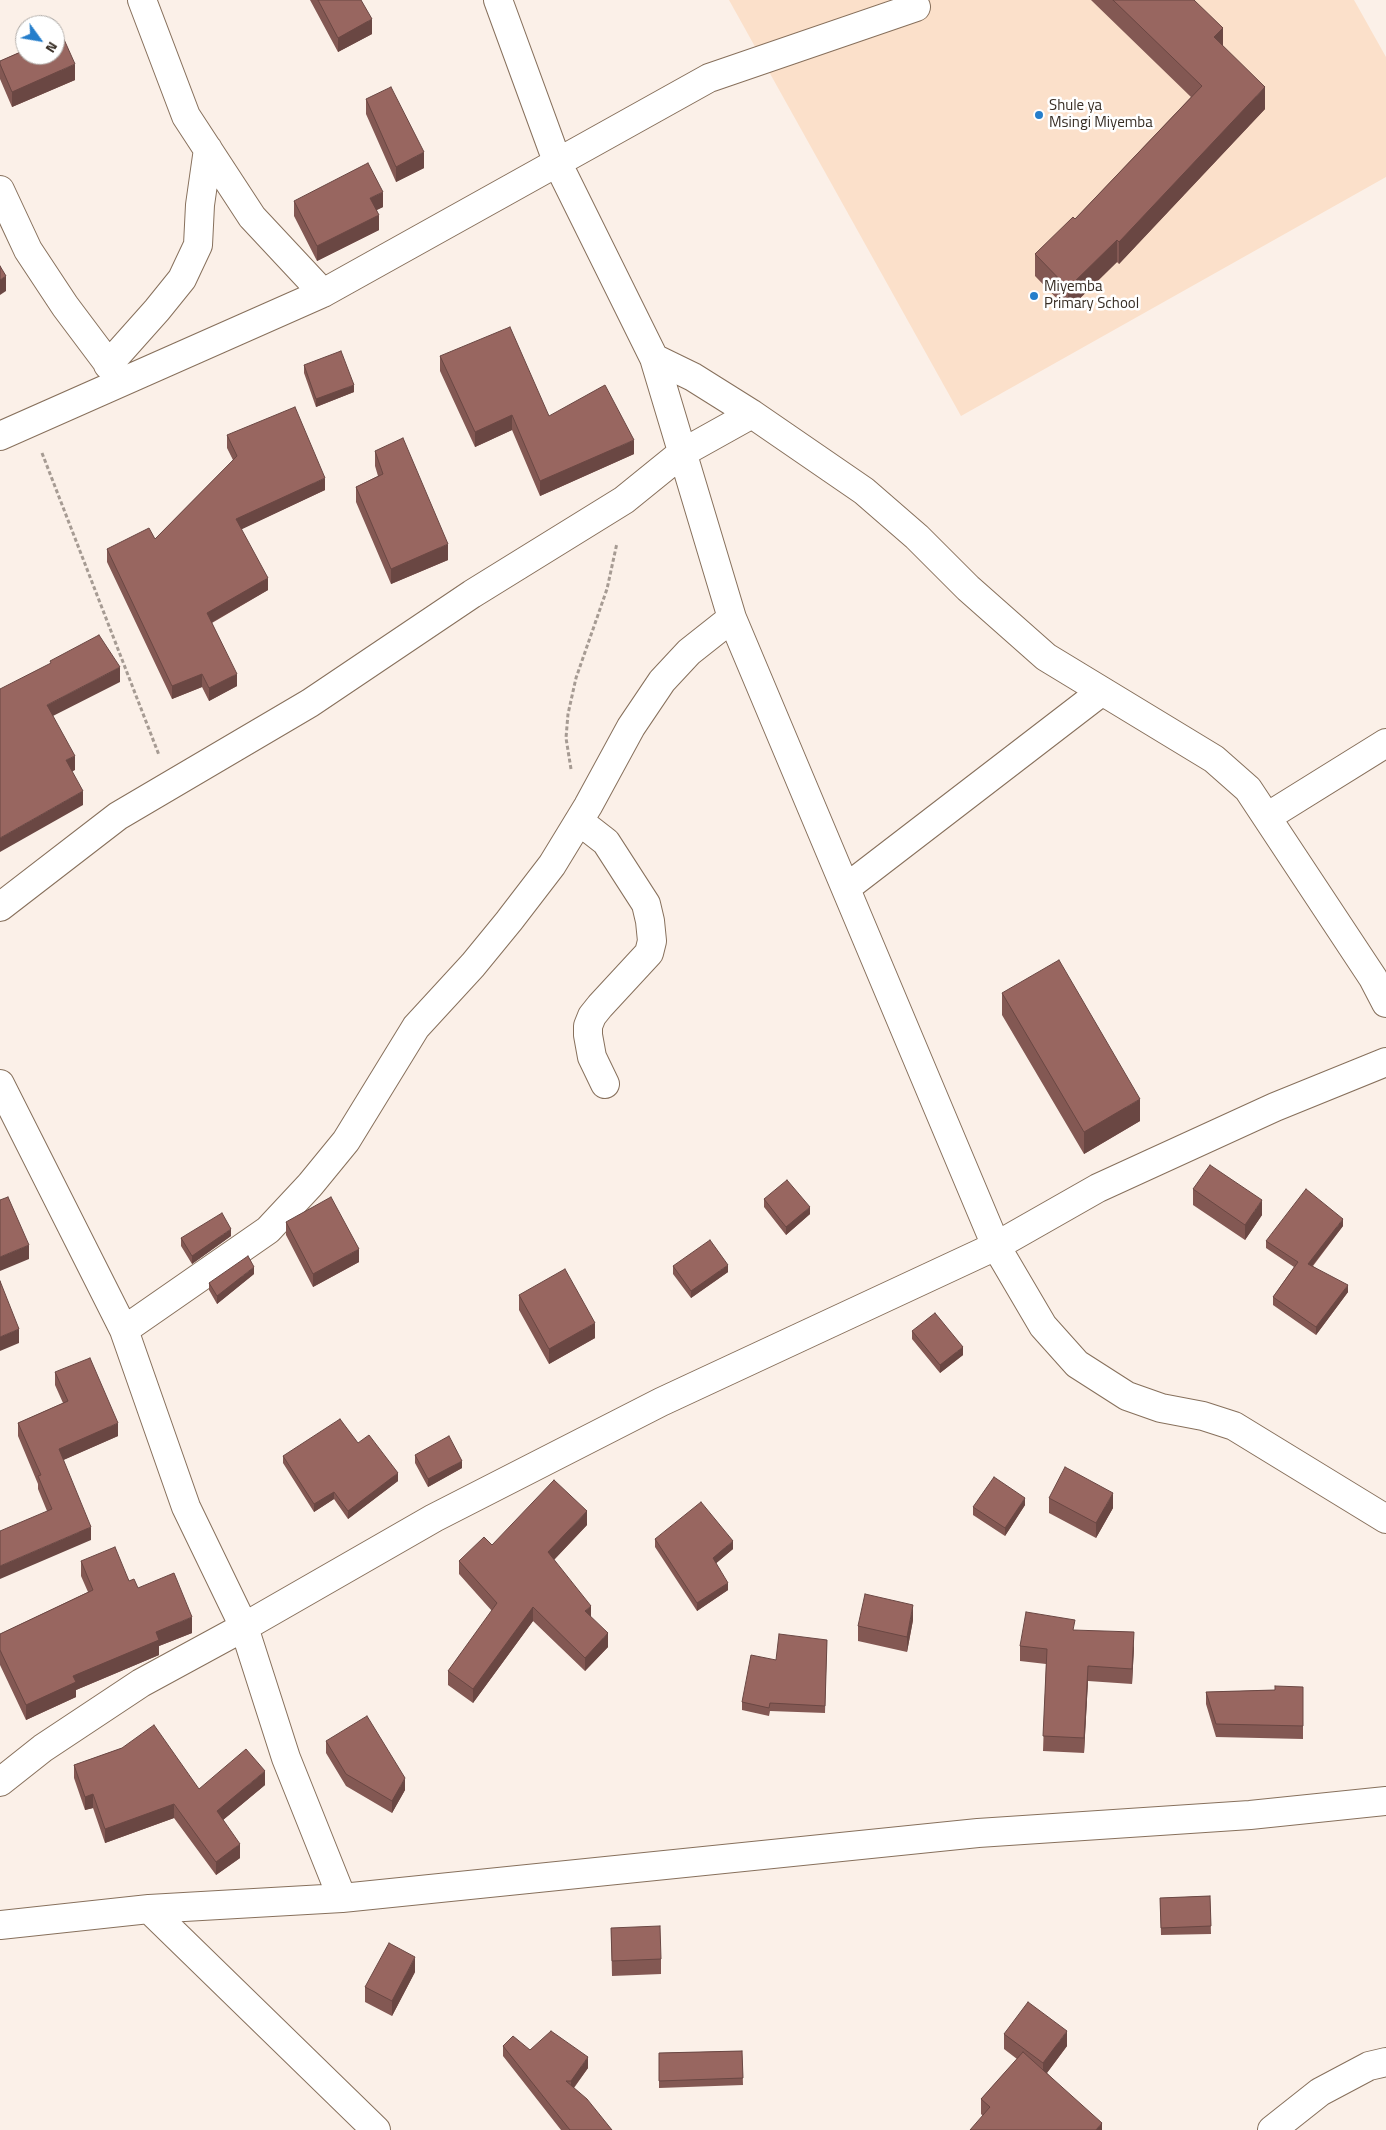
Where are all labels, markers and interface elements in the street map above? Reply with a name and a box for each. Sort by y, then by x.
north arrow [15,15,65,65]
text: N [41,38,64,57]
place label: Shule ya Msingi Miyemba [1049,97,1153,132]
marker: Shule ya Msingi Miyemba [1033,109,1045,121]
place label: Miyemba Primary School [1044,278,1139,313]
marker: Miyemba Primary School [1028,290,1040,302]

